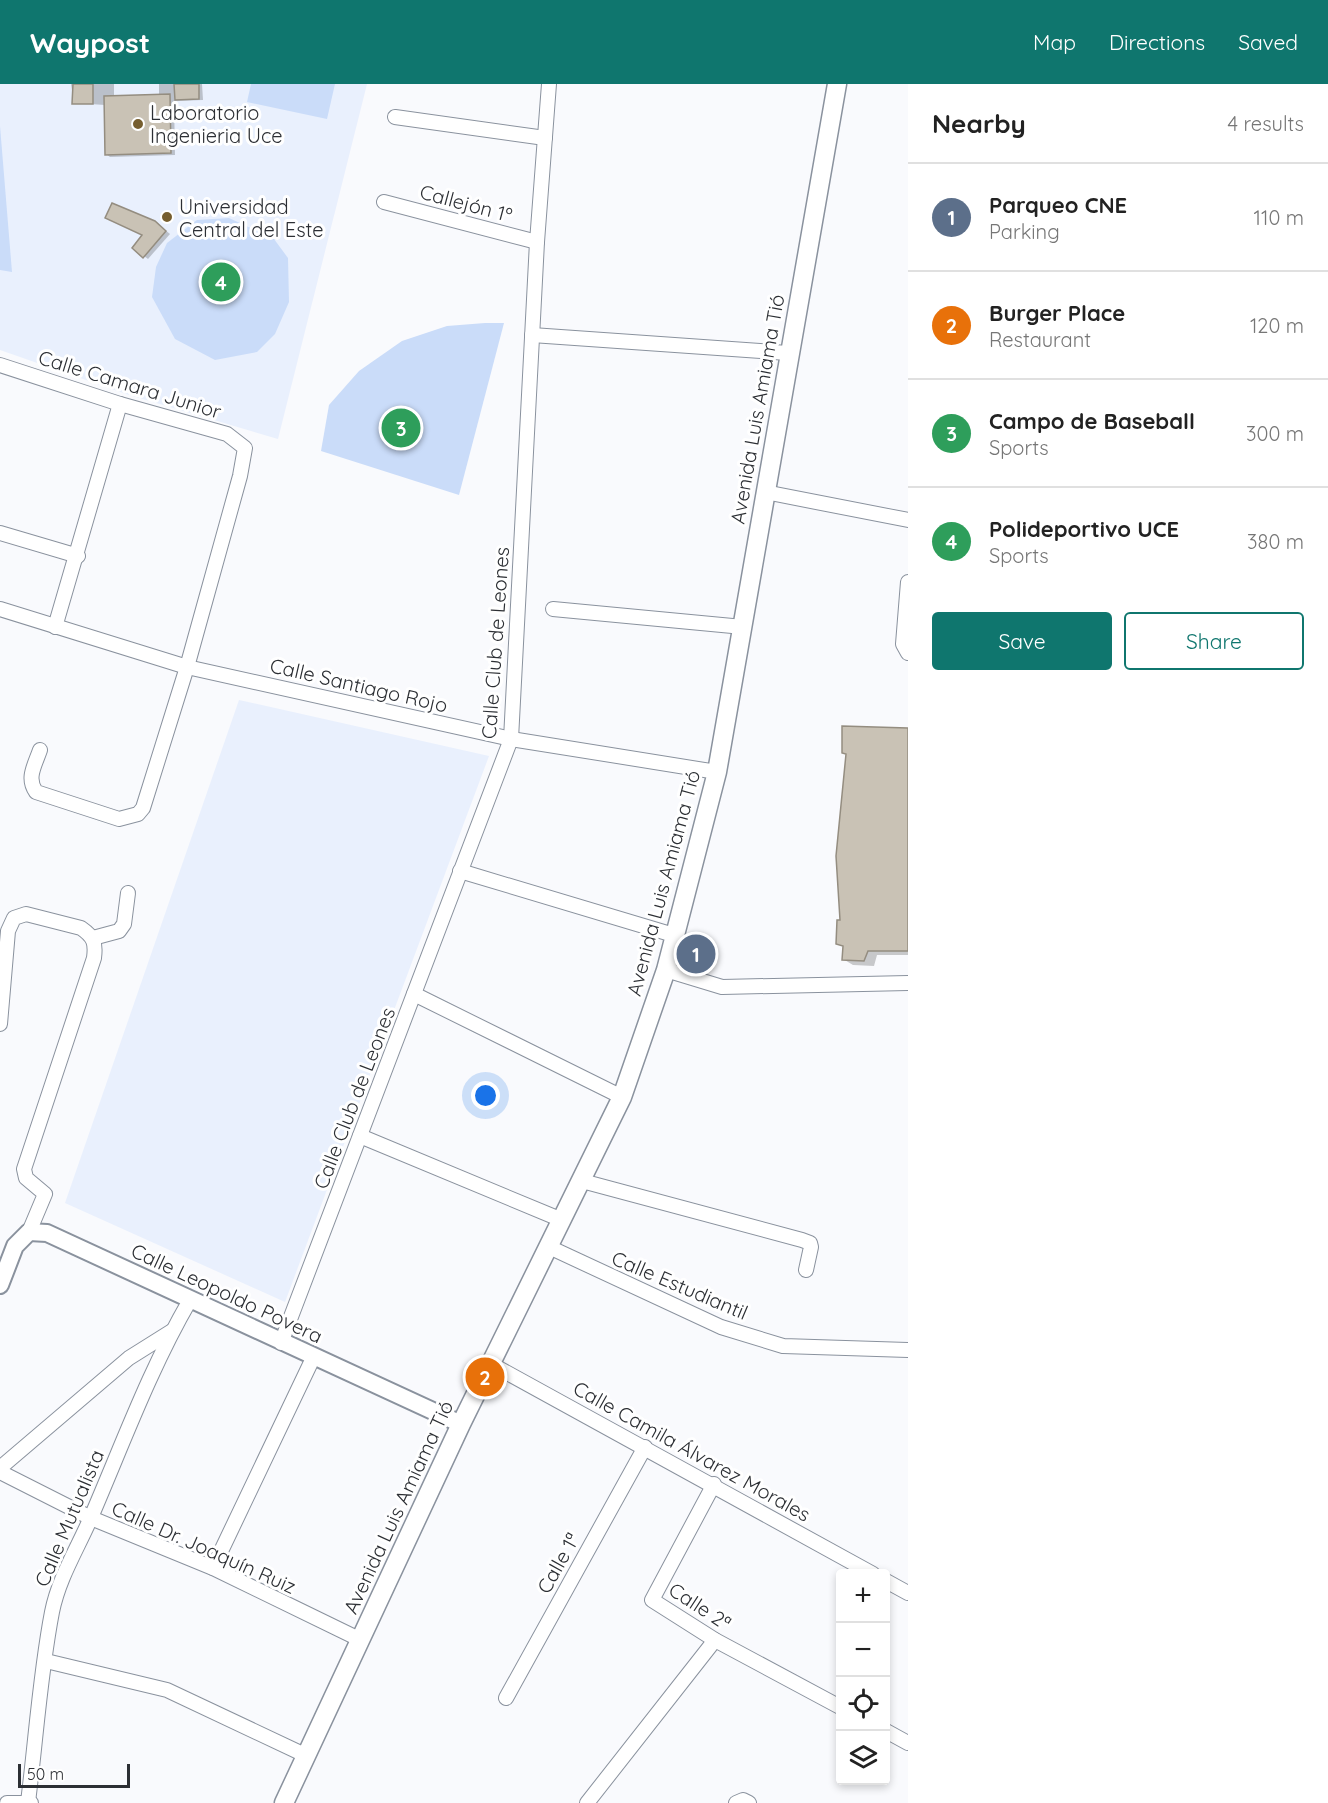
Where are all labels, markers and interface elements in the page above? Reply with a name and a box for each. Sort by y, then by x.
text: Waypost [30,25,150,60]
text: Map [1033,29,1076,55]
text: Directions [1109,29,1205,55]
text: Saved [1238,29,1298,55]
place label: Laboratorio Ingenieria Uce [150,100,283,148]
text: Nearby [932,107,1026,140]
text: 4 results [1228,111,1304,136]
marker: Laboratorio Ingenieria Uce [131,117,145,131]
street label: Callejón 1º [417,179,515,227]
text: Parqueo CNE [989,191,1127,219]
place label: Universidad Central del Este [179,194,324,242]
text: 1 [948,205,955,230]
text: 110 m [1254,205,1304,230]
marker: Universidad Central del Este [160,210,174,224]
text: Parking [989,219,1060,244]
pin: 4 [202,260,240,304]
street label: Avenida Luis Amiama Tió [724,292,790,526]
text: Burger Place [989,299,1125,327]
text: 2 [946,313,957,338]
text: 120 m [1250,313,1304,338]
text: Restaurant [989,327,1091,352]
street label: Calle Camara Junior [36,344,225,424]
pin: 3 [382,406,420,450]
text: Campo de Baseball [989,407,1195,435]
text: 3 [946,421,957,446]
text: 300 m [1246,421,1304,446]
text: Sports [989,435,1049,460]
text: Polideportivo UCE [989,515,1179,543]
text: 4 [946,529,957,554]
text: 380 m [1247,529,1304,554]
text: Sports [989,543,1049,568]
street label: Calle Club de Leones [476,546,514,740]
button: Save [932,612,1112,670]
button: Share [1124,612,1304,670]
street label: Calle Santiago Rojo [268,652,450,718]
street label: Avenida Luis Amiama Tió [621,767,705,999]
pin: 1 [676,932,716,976]
street label: Calle Club de Leones [308,1004,400,1192]
your location [471,1081,500,1110]
street label: Calle Leopoldo Povera [127,1238,327,1348]
street label: Calle Estudiantil [608,1245,752,1325]
pin: 2 [466,1354,504,1400]
street label: Calle Camila Álvarez Morales [569,1375,815,1527]
street label: Avenida Luis Amiama Tió [338,1396,458,1618]
street label: Calle Mutualista [29,1446,109,1590]
street label: Calle Dr. Joaquín Ruiz [108,1495,300,1599]
street label: Calle 1ª [531,1528,585,1598]
map controls [836,1569,890,1785]
button: + [836,1569,890,1623]
street label: Calle 2ª [664,1577,736,1635]
button: − [836,1623,890,1677]
button: locate [836,1677,890,1731]
button: layers [836,1731,890,1785]
scale bar [18,1761,130,1788]
text: 50 m [27,1764,64,1784]

